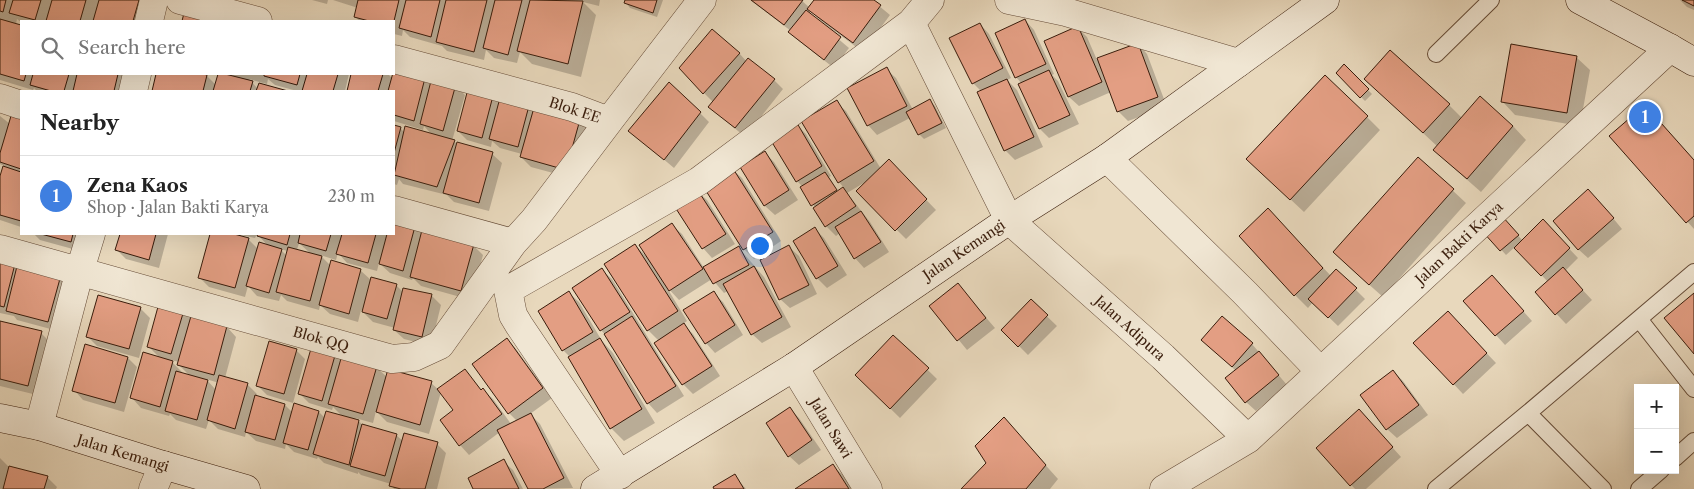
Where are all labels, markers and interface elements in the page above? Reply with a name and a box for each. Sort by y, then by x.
search box [20,20,395,75]
icon: search [38,34,66,62]
text: Search here [78,36,186,59]
street label: Blok EE [547,93,603,127]
pin: 1 [1629,98,1661,136]
text: Nearby [40,110,119,135]
text: Zena Kaos [87,174,188,197]
text: 1 [52,186,60,206]
text: 230 m [328,186,375,206]
text: Shop · Jalan Bakti Karya [87,197,269,217]
street label: Jalan Bakti Karya [1410,197,1507,290]
street label: Jalan Kemangi [918,216,1009,285]
your location [747,233,773,259]
street label: Jalan Adipura [1089,290,1170,365]
street label: Blok QQ [291,322,351,356]
map controls [1634,384,1679,474]
button: + [1634,384,1679,429]
street label: Jalan Sawi [805,393,856,462]
button: − [1634,429,1679,474]
street label: Jalan Kemangi [73,430,171,476]

